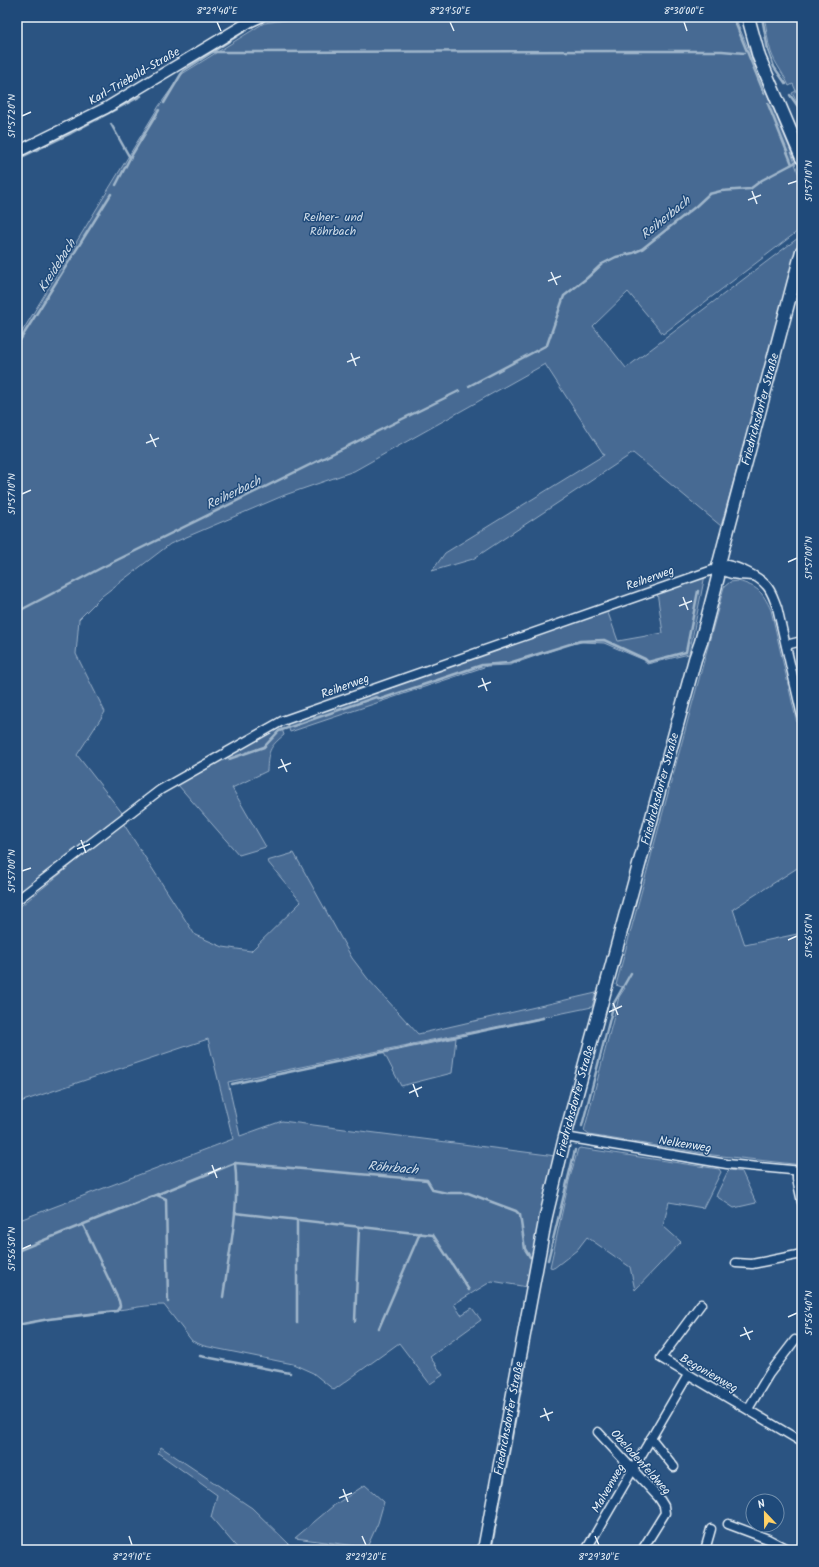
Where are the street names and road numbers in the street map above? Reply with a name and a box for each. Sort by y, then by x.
street label: Karl-Triebold-Straße [85,42,184,110]
street label: Friedrichsdorfer Straße [736,350,785,467]
street label: Reiherweg [623,561,677,596]
street label: Reiherweg [318,669,372,704]
street label: Friedrichsdorfer Straße [636,730,685,847]
street label: Friedrichsdorfer Straße [551,1043,600,1159]
street label: Nelkenweg [657,1131,713,1158]
street label: Begonienweg [676,1349,742,1398]
street label: Friedrichsdorfer Straße [489,1359,529,1477]
street label: Obelodenfeldweg [606,1425,676,1500]
street label: Malvenweg [587,1460,630,1516]

